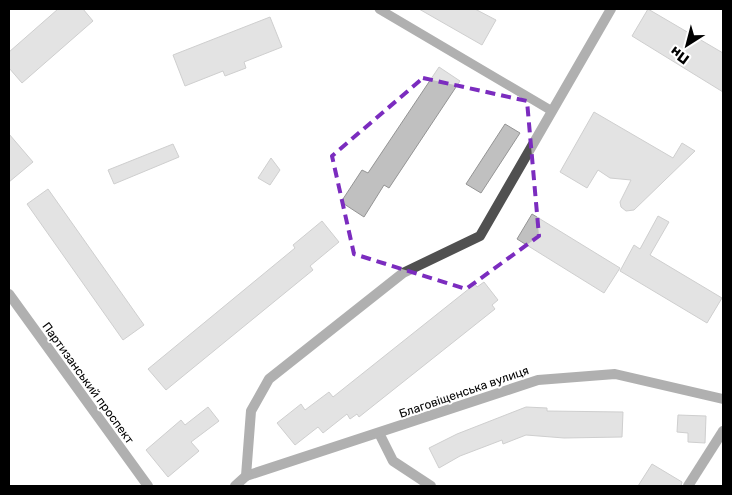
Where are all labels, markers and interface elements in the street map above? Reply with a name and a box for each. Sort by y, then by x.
north arrow [662,20,712,70]
text: Пн [667,43,692,68]
street label: Партизанський проспект [39,320,137,446]
street label: Благовіщенська вулиця [397,363,531,421]

